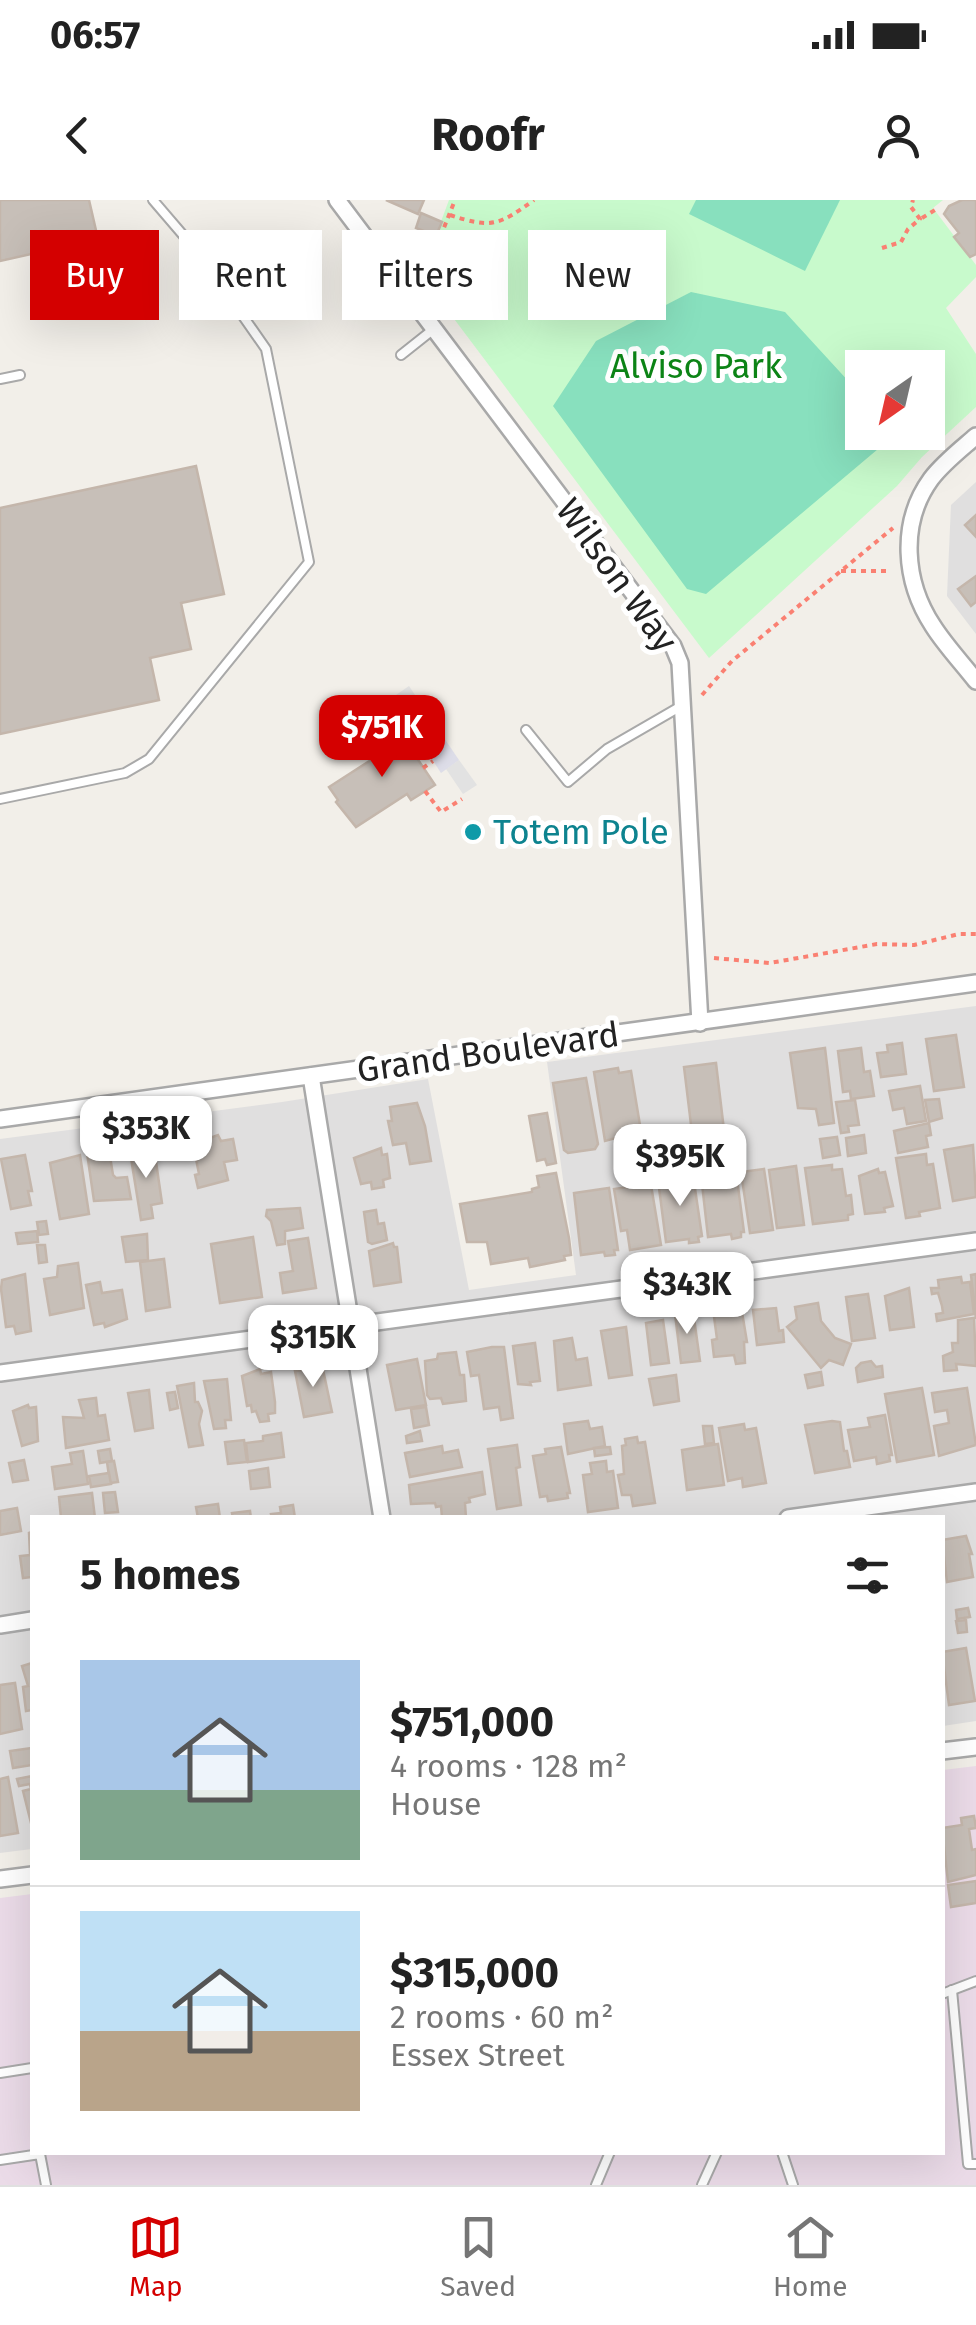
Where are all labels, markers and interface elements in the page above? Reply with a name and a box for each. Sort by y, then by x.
text: 06:57 [50,12,140,58]
icon: back [50,108,105,163]
text: Roofr [431,108,545,162]
icon: person [871,108,926,163]
chip: Buy [30,230,159,320]
chip: Rent [179,230,322,320]
chip: Filters [342,230,508,320]
chip: New [528,230,666,320]
park label: Alviso Park [610,345,782,387]
north arrow [845,350,945,450]
map controls [845,350,945,450]
street label: Wilson Way [547,490,687,660]
pin: $751K [312,695,452,780]
text: $751K [341,708,423,746]
place label: Totem Pole [493,811,669,853]
marker: Totem Pole [462,821,484,843]
street label: Grand Boulevard [354,1013,622,1091]
pin: $353K [76,1096,216,1181]
text: $353K [102,1109,190,1147]
pin: $395K [610,1124,750,1209]
text: $395K [635,1137,725,1175]
pin: $343K [617,1252,757,1337]
text: $343K [643,1265,731,1303]
pin: $315K [243,1305,383,1390]
text: $315K [270,1318,356,1356]
icon: filters [840,1548,895,1603]
text: 5 homes [80,1550,240,1600]
text: $751,000 [390,1697,554,1747]
icon: home [160,1700,280,1820]
text: 4 rooms · 128 m² [390,1747,627,1785]
text: House [390,1785,481,1823]
text: $315,000 [390,1948,559,1998]
icon: home [160,1951,280,2071]
text: 2 rooms · 60 m² [390,1998,614,2036]
text: Essex Street [390,2036,565,2074]
tab: Map [128,2210,183,2303]
tab: Saved [440,2210,516,2303]
tab: Home [773,2210,848,2303]

